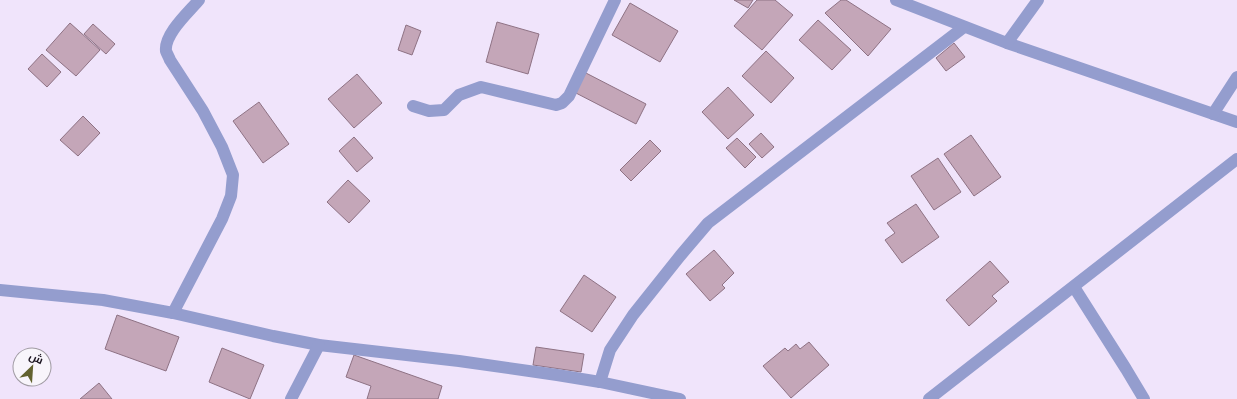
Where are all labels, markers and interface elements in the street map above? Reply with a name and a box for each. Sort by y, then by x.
north arrow [12,347,52,387]
text: ش [27,350,45,367]

